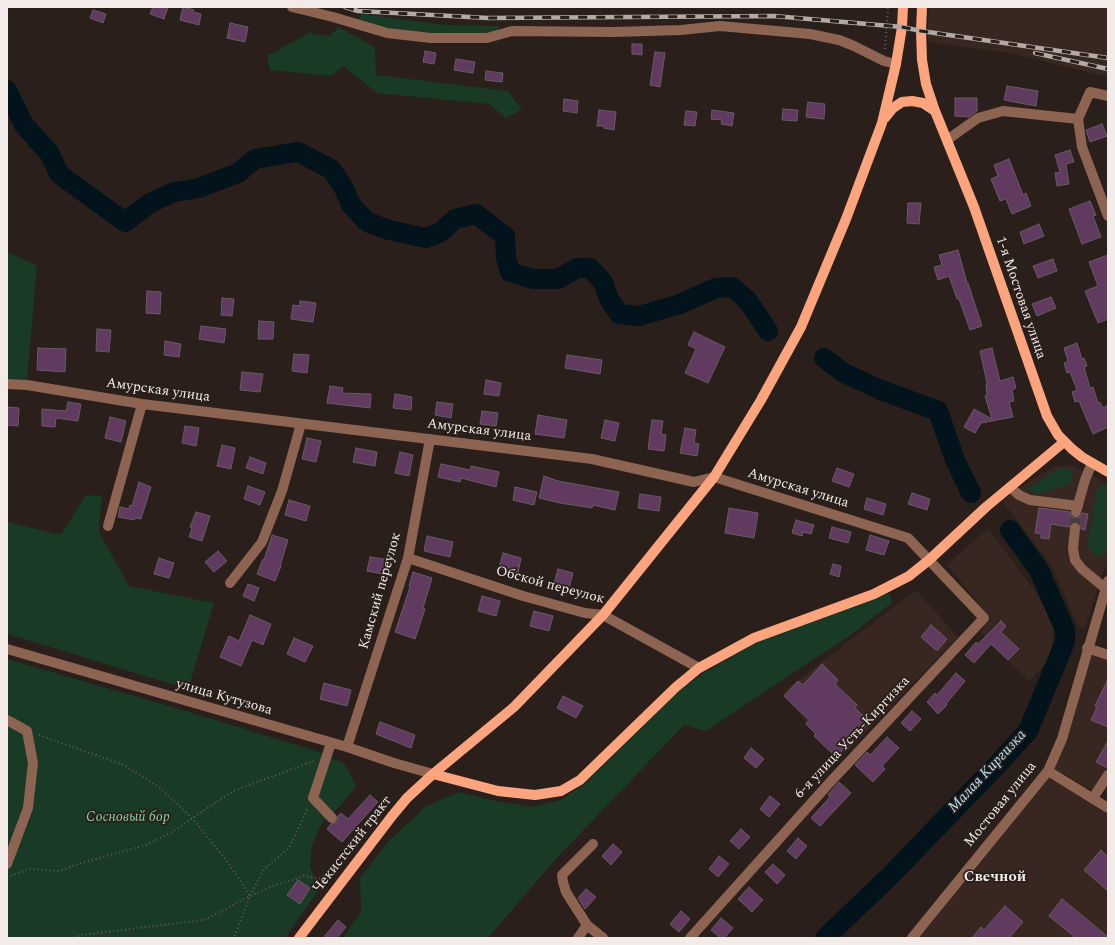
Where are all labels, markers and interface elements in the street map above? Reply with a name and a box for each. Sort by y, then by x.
street label: 1-я Мостовая улица [991,235,1049,361]
street label: Амурская улица [105,375,211,407]
street label: Амурская улица [426,416,532,446]
street label: Амурская улица [745,466,851,512]
street label: Камский переулок [356,531,406,651]
street label: Обской переулок [494,563,606,609]
street label: 6-я улица Усть-Киргизка [792,673,914,803]
street label: улица Кутузова [174,676,274,720]
water label: Малая Киргизка [945,727,1031,817]
street label: Мостовая улица [961,759,1041,851]
street label: Чекистский тракт [310,793,396,897]
park label: Сосновый бор [86,810,170,826]
district label: Свечной [964,869,1026,887]

